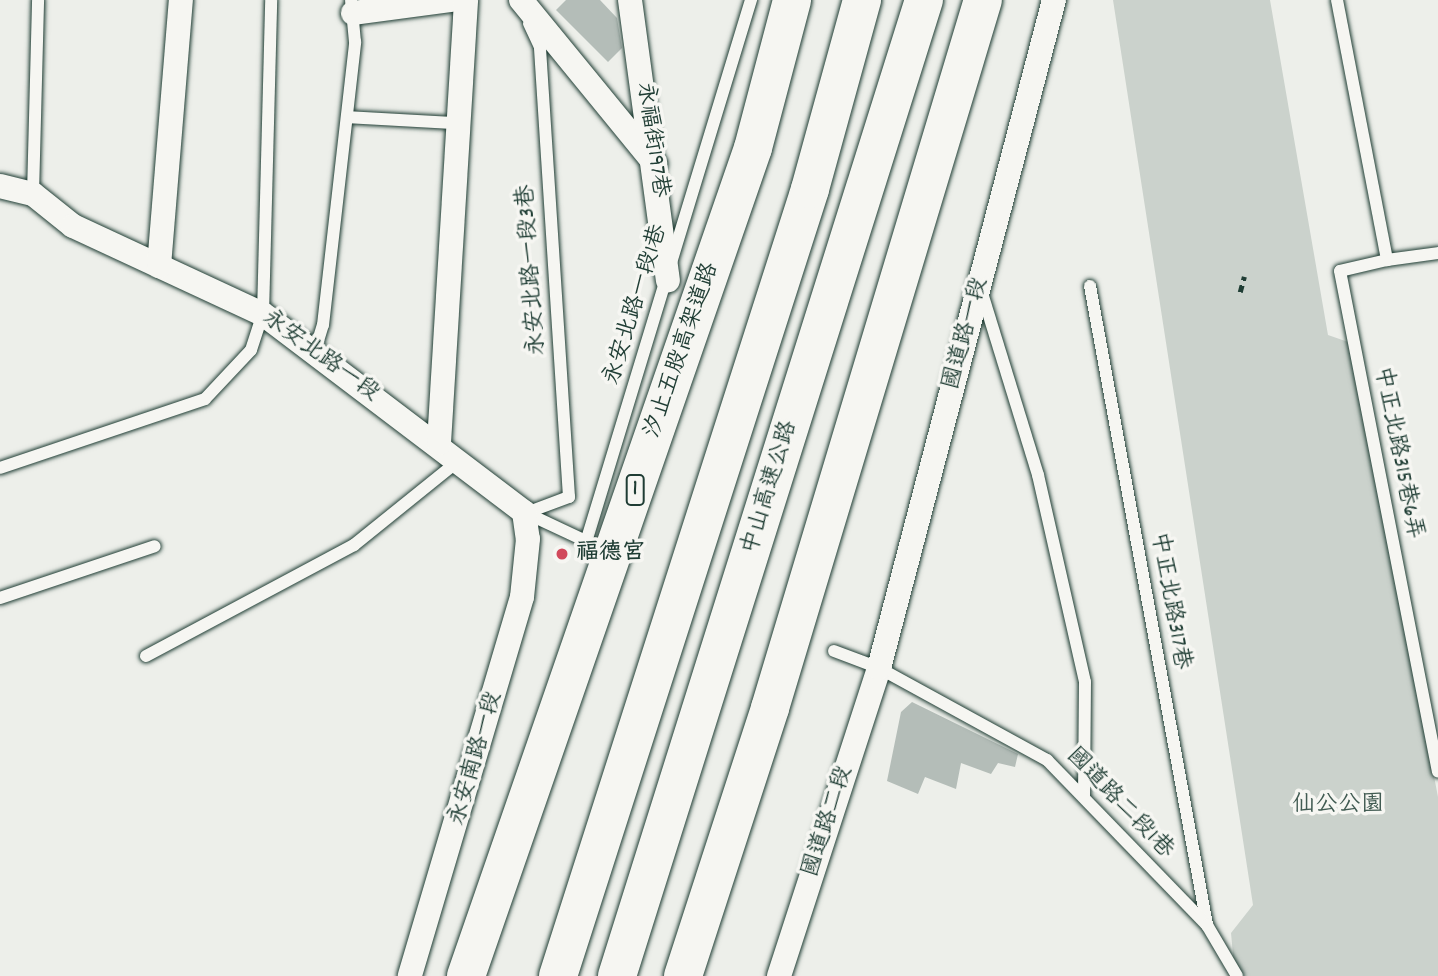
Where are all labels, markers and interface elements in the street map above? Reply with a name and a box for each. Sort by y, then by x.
street label: 永福街197巷 [629,80,673,200]
street label: 永安北路一段3巷 [513,184,553,356]
street label: 永安北路一段1巷 [600,222,674,388]
street label: 汐止五股高架道路 [640,260,726,442]
street label: 國道路一段 [939,275,995,393]
street label: 永安北路一段 [256,305,384,409]
street label: 中正北路315巷6弄 [1367,364,1427,542]
street label: 中山高速公路 [738,418,804,558]
road number: 1 [624,472,646,508]
street label: 中正北路317巷 [1143,530,1195,672]
place label: 福德宮 [576,540,645,568]
marker: 福德宮 [554,546,570,562]
street label: 永安南路一段 [445,689,509,829]
street label: 國道路二段1巷 [1059,743,1179,865]
street label: 國道路二段 [798,763,860,881]
park label: 仙公公園 [1292,792,1384,820]

